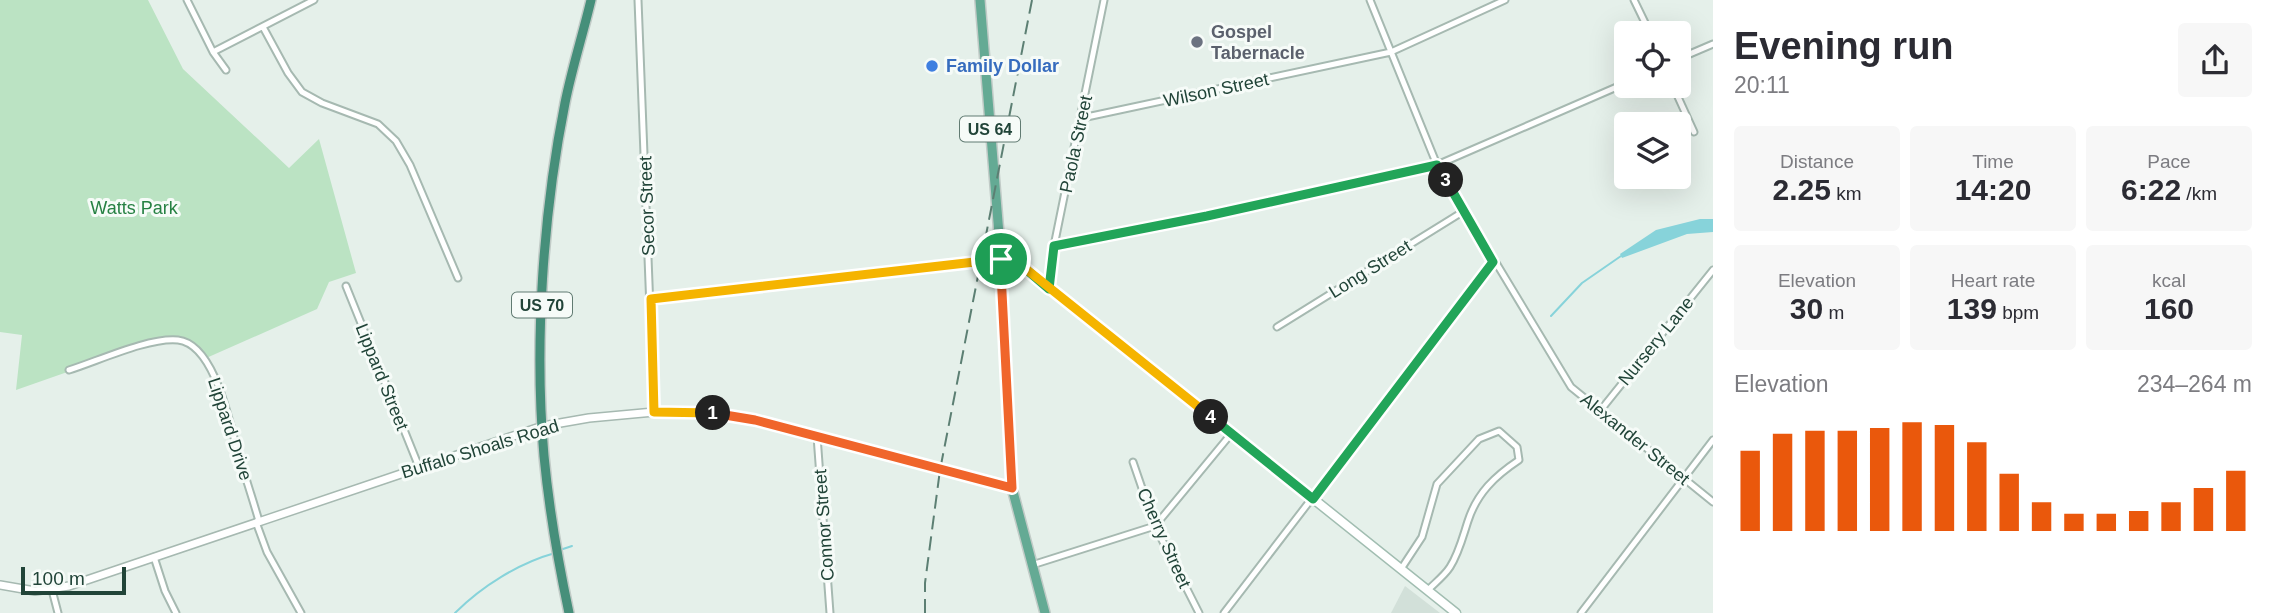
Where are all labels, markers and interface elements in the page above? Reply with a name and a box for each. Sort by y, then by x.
map controls [1614,21,1691,189]
button: locate [1614,21,1691,98]
place label: Gospel Tabernacle [1211,22,1305,63]
button: share [2178,23,2252,97]
text: Evening run [1734,25,1954,67]
marker: Gospel Tabernacle [1189,34,1205,50]
place label: Family Dollar [946,56,1059,76]
marker: Family Dollar [924,58,940,74]
street label: Wilson Street [1162,69,1270,111]
text: 20:11 [1734,72,1790,98]
street label: Paola Street [1056,93,1096,195]
button: layers [1614,112,1691,189]
road number: US 64 [960,116,1020,141]
text: Distance [1780,151,1854,172]
text: Time [1972,151,2014,172]
text: Pace [2147,151,2191,172]
street label: Secor Street [635,156,659,256]
pin: 3 [1428,162,1464,198]
text: 3 [1440,169,1451,190]
text: 2.25 [1773,173,1831,206]
text: 14:20 [1955,173,2031,206]
text: 6:22 [2121,173,2181,206]
text: km [1831,183,1862,204]
text: /km [2181,183,2217,204]
park label: Watts Park [90,198,179,218]
pin [971,229,1031,289]
street label: Long Street [1325,236,1415,302]
icon: arrive [982,240,1020,278]
text: Elevation [1778,270,1856,291]
text: Heart rate [1951,270,2035,291]
text: kcal [2152,270,2186,291]
road number: US 70 [512,292,572,318]
text: 30 [1790,292,1823,325]
text: 139 [1947,292,1997,325]
text: 160 [2144,292,2194,325]
street label: Nursery Lane [1614,293,1698,389]
text: m [1823,302,1844,323]
text: bpm [1997,302,2039,323]
street label: Lippard Street [352,321,412,433]
text: Elevation [1734,371,1829,397]
text: 234–264 m [2137,371,2252,397]
street label: Lippard Drive [204,375,256,483]
street label: Alexander Street [1577,389,1693,489]
pin: 1 [696,396,730,430]
pin: 4 [1194,400,1228,434]
text: 1 [707,402,718,423]
text: 4 [1205,406,1216,427]
street label: Buffalo Shoals Road [399,415,561,483]
street label: Connor Street [810,468,838,582]
street label: Cherry Street [1133,485,1195,591]
scale bar [21,564,126,596]
text: 100 m [32,568,85,589]

